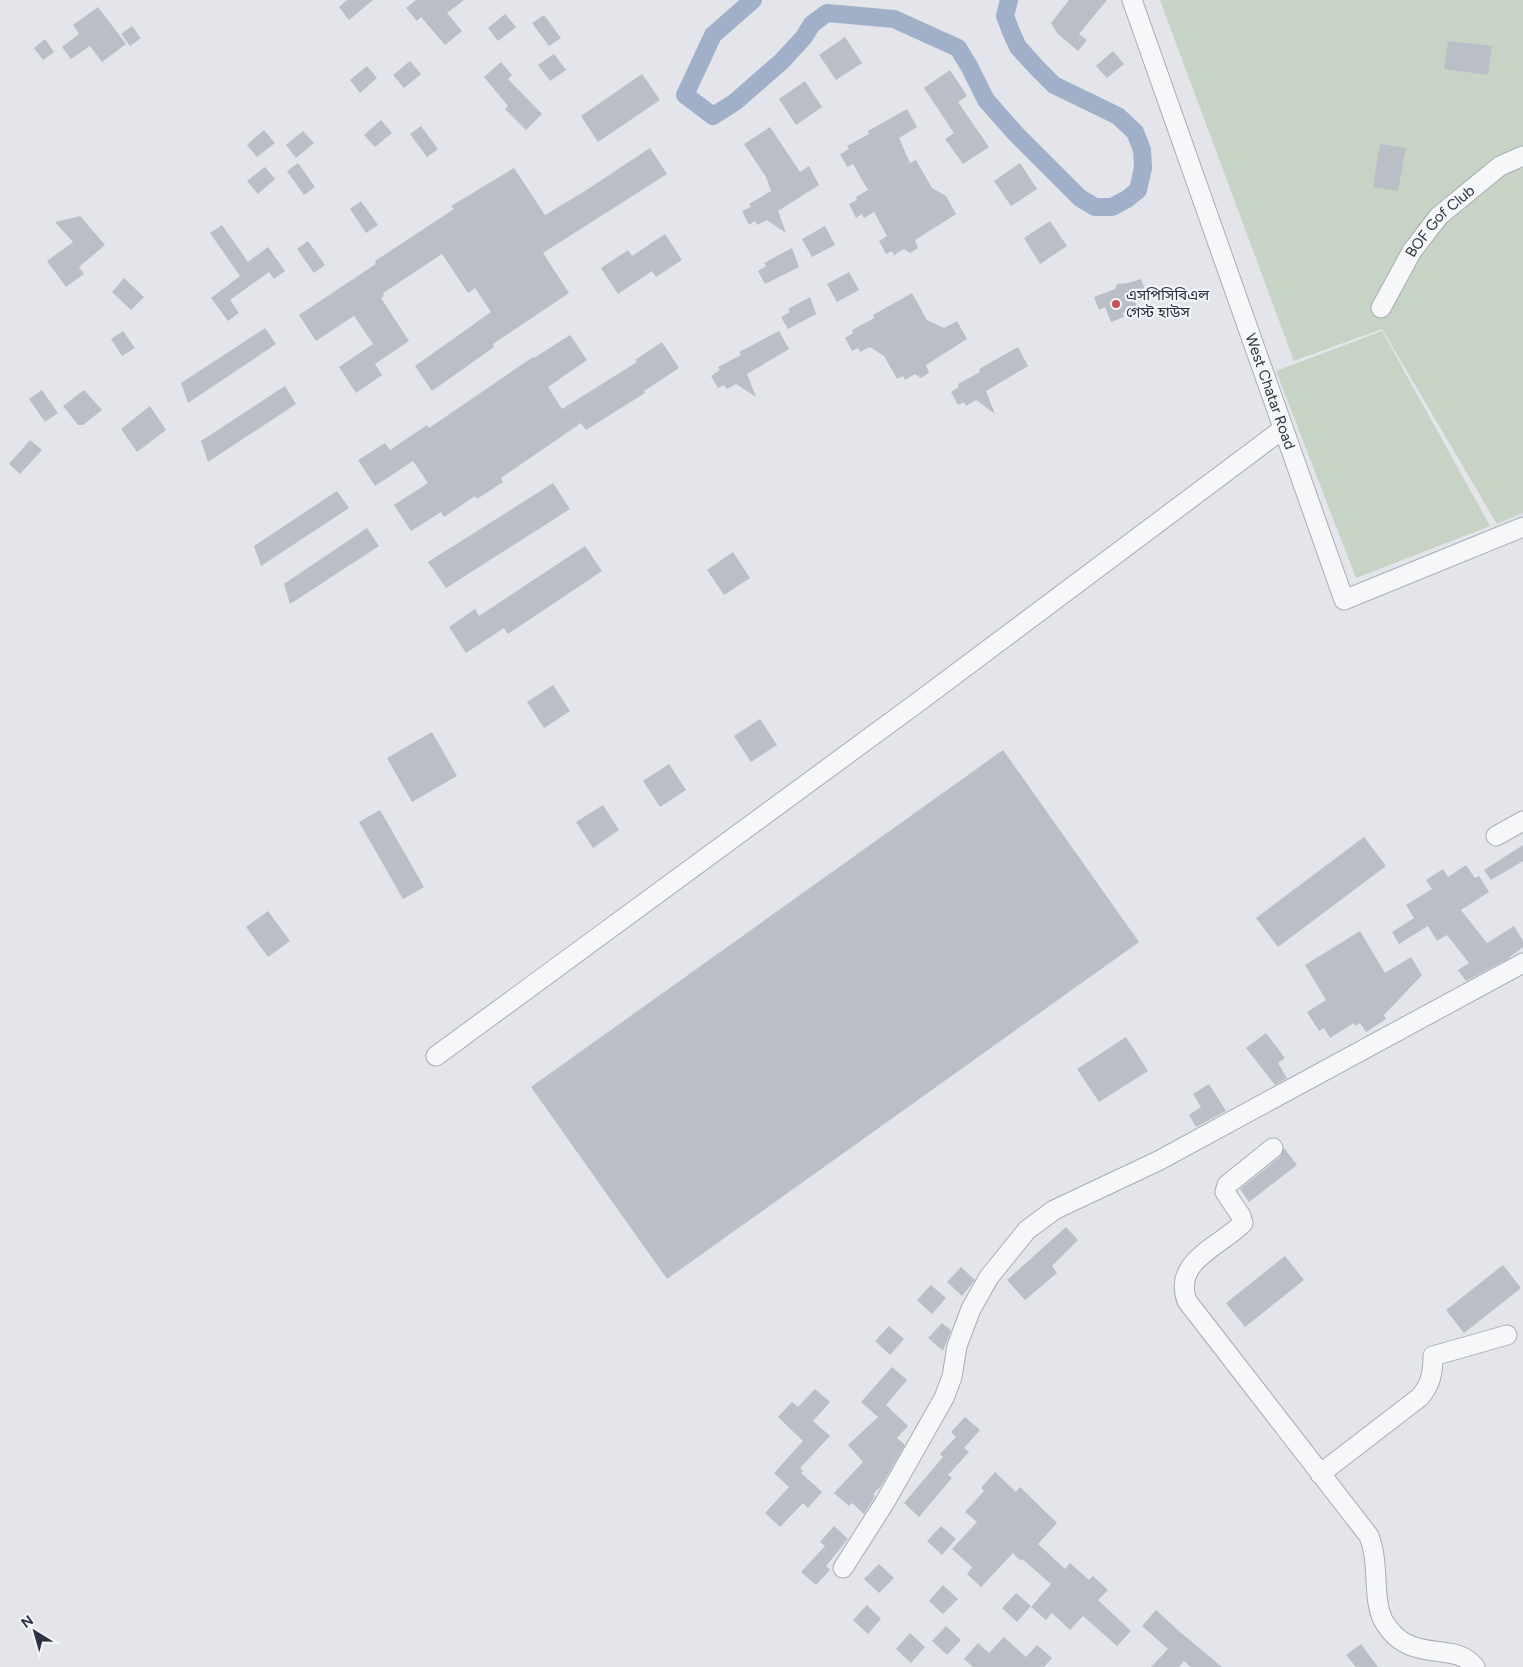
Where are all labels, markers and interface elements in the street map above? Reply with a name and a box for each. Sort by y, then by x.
street label: BOF Gof Club [1401,181,1479,260]
place label: এসপিসিবিএল গেস্ট হাউস [1126,286,1210,321]
marker: এসপিসিবিএল গেস্ট হাউস [1110,298,1122,310]
street label: West Chatar Road [1241,331,1299,452]
north arrow [10,1607,60,1657]
text: N [18,1612,37,1632]

